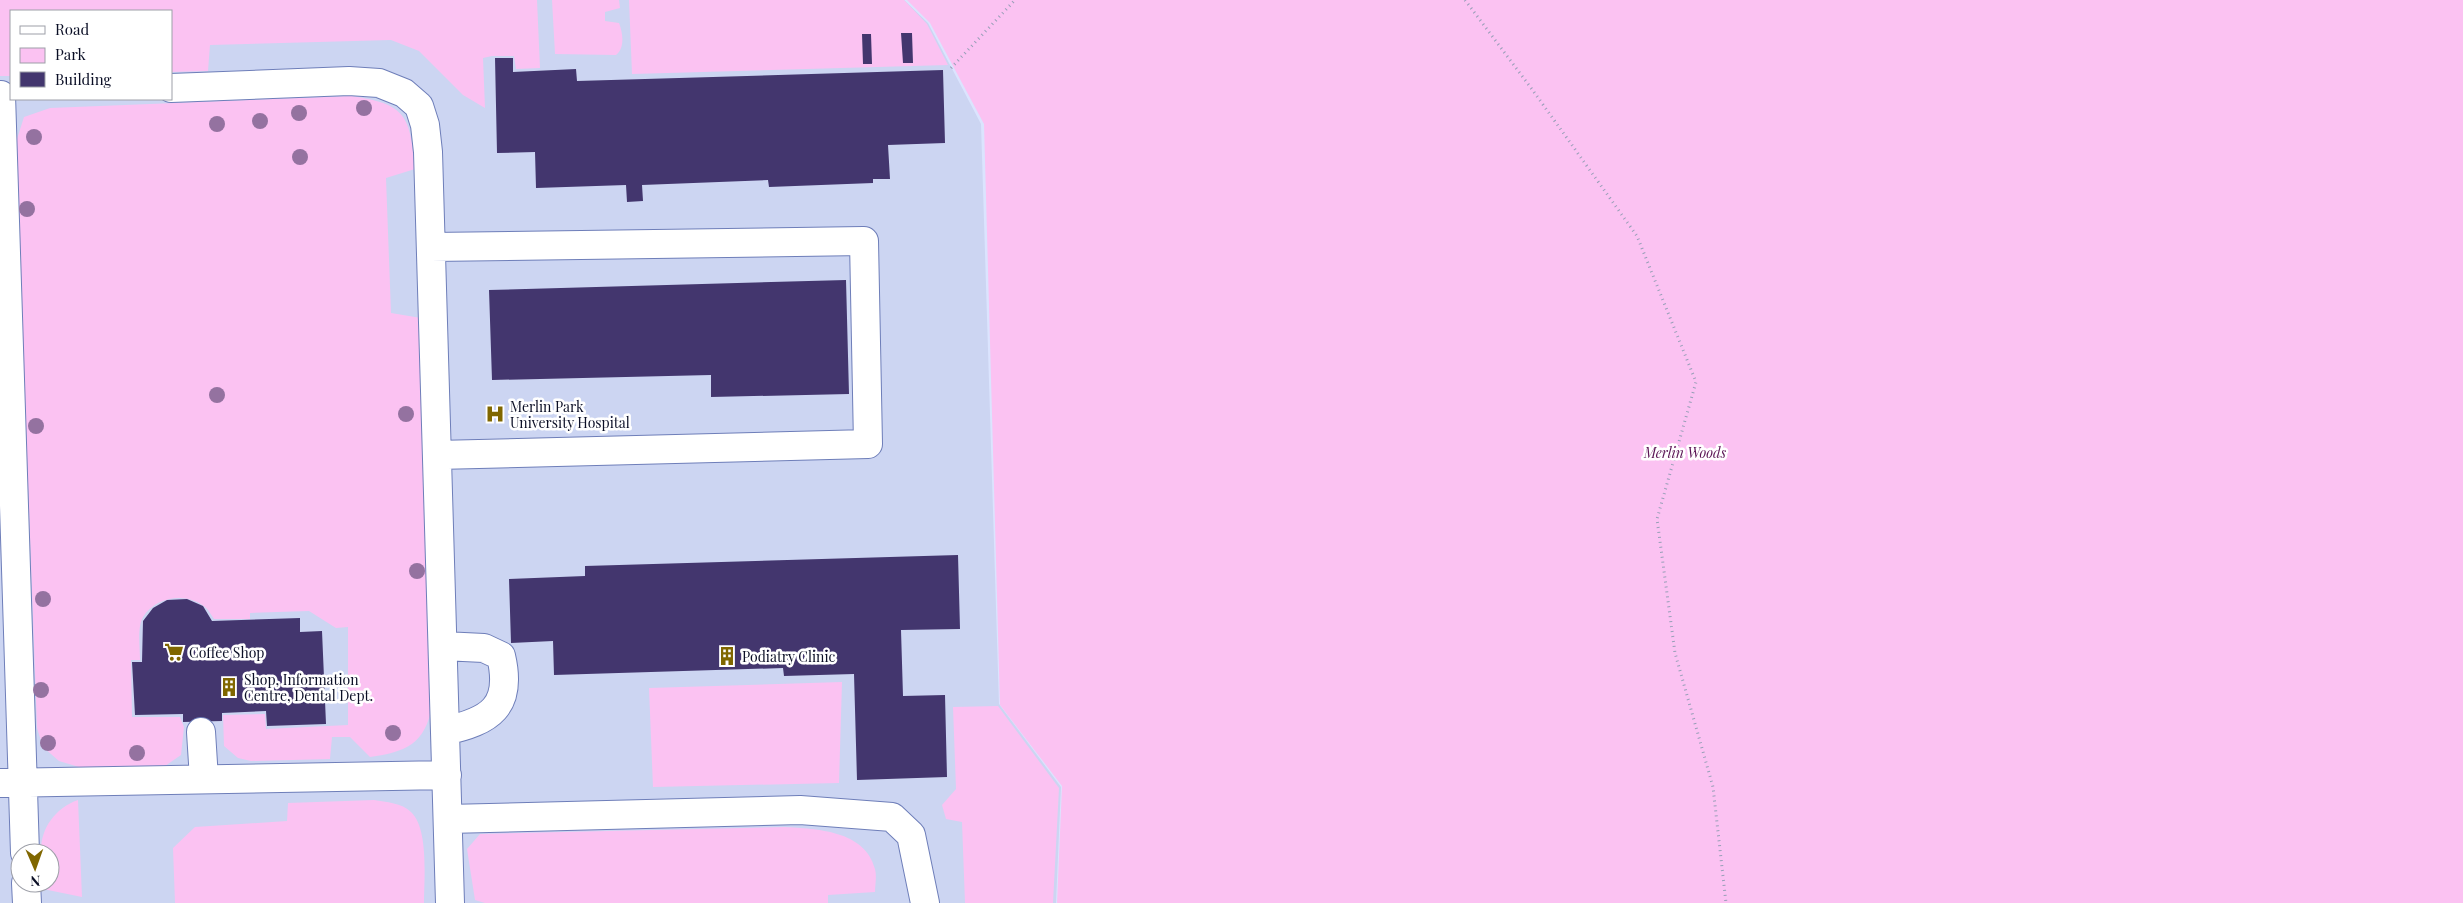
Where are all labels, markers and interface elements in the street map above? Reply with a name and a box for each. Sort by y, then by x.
legend [10,10,172,100]
text: Road [55,19,89,39]
text: Park [55,44,87,64]
text: Building [55,69,112,89]
place label: Merlin Park University Hospital [510,397,630,432]
hospital icon: Merlin Park University Hospital [484,403,506,425]
park label: Merlin Woods [1643,443,1727,462]
supermarket icon: Coffee Shop [163,641,185,663]
place label: Coffee Shop [189,643,264,662]
building icon: Podiatry Clinic [716,645,738,667]
place label: Podiatry Clinic [742,647,835,666]
place label: Shop, Information Centre, Dental Dept. [244,670,373,705]
building icon: Shop, Information Centre, Dental Dept. [218,676,240,698]
north arrow [10,843,60,893]
text: N [30,872,41,891]

